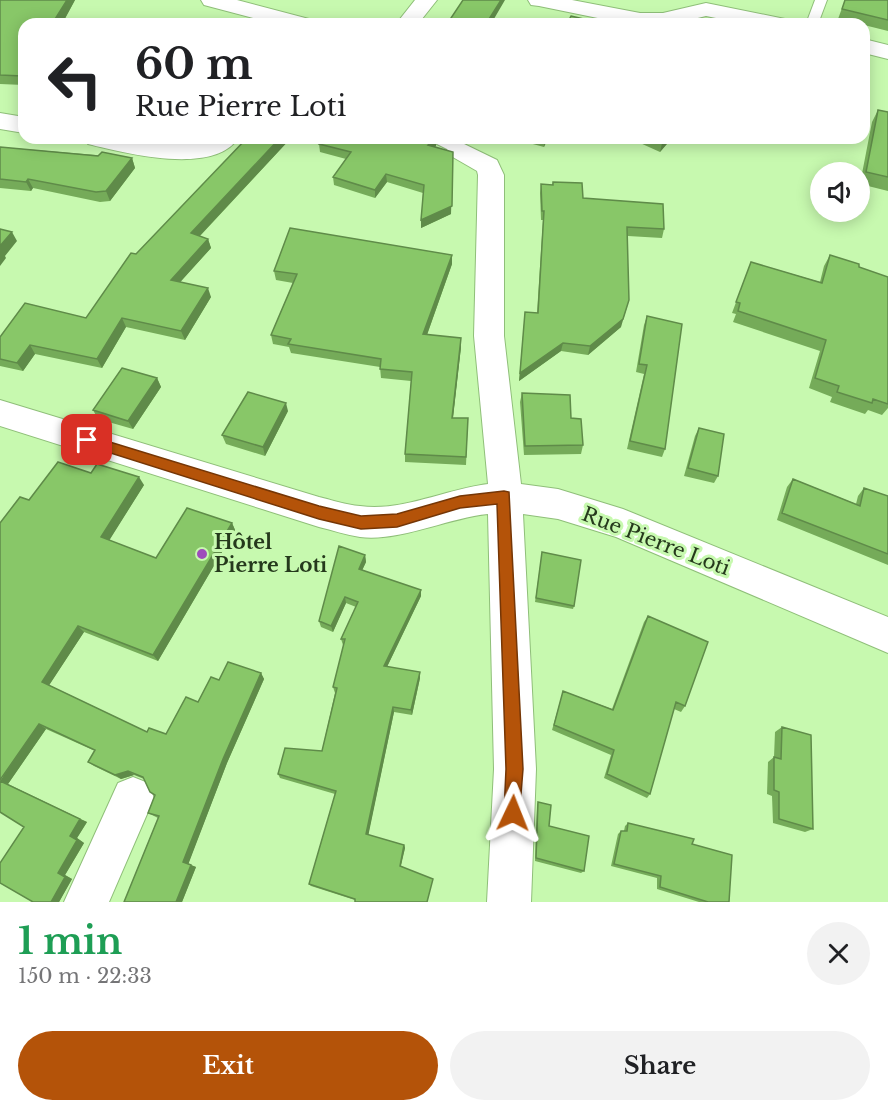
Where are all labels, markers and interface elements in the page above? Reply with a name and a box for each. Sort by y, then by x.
text: 60 m [135,38,253,90]
icon: left [36,42,114,120]
text: Rue Pierre Loti [135,90,346,123]
map controls [810,162,870,222]
button: sound [810,162,870,222]
pin [61,414,112,465]
icon: arrive [70,423,103,456]
street label: Rue Pierre Loti [579,502,733,580]
place label: Hôtel Pierre Loti [214,530,327,577]
marker: Hôtel Pierre Loti [195,547,209,561]
position arrow [481,781,545,845]
text: 1 min [18,919,122,964]
button: close [807,922,870,985]
text: 150 m · 22:33 [18,964,152,988]
button: Exit [18,1031,438,1100]
button: Share [450,1031,870,1100]

